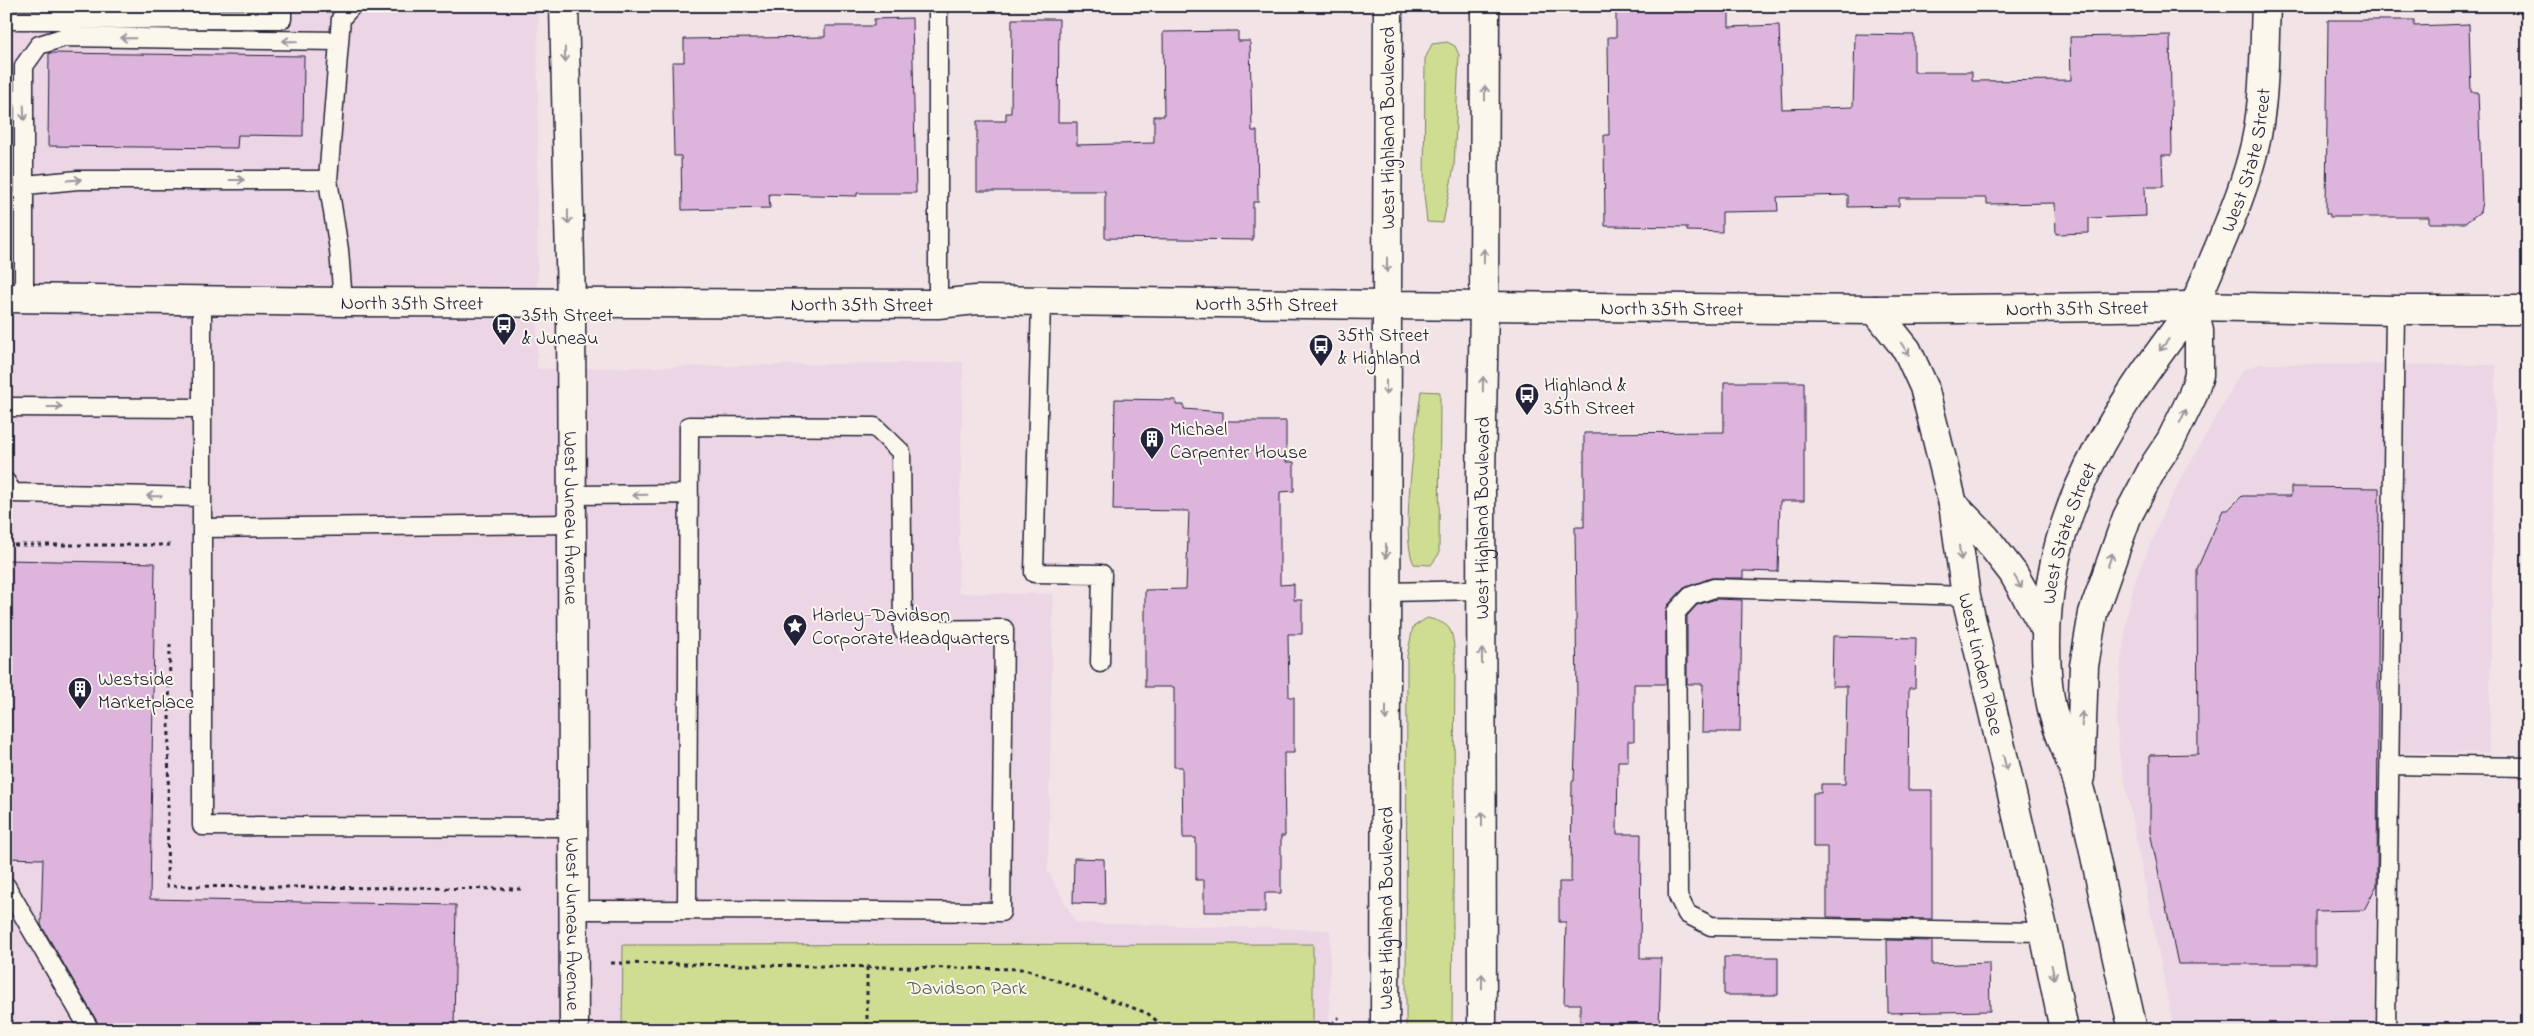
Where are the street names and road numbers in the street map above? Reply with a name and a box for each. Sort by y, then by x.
street label: West Highland Boulevard [1375,26,1405,230]
street label: West State Street [2215,87,2280,237]
street label: North 35th Street [341,290,484,319]
street label: North 35th Street [1195,291,1339,321]
street label: North 35th Street [791,292,934,321]
street label: North 35th Street [1600,295,1744,326]
street label: North 35th Street [2005,295,2149,325]
street label: West Highland Boulevard [1469,416,1499,620]
street label: West Juneau Avenue [555,431,584,605]
street label: West State Street [2036,458,2106,606]
street label: West Linden Place [1949,591,2010,738]
street label: West Highland Boulevard [1373,806,1403,1010]
street label: West Juneau Avenue [556,837,586,1011]

